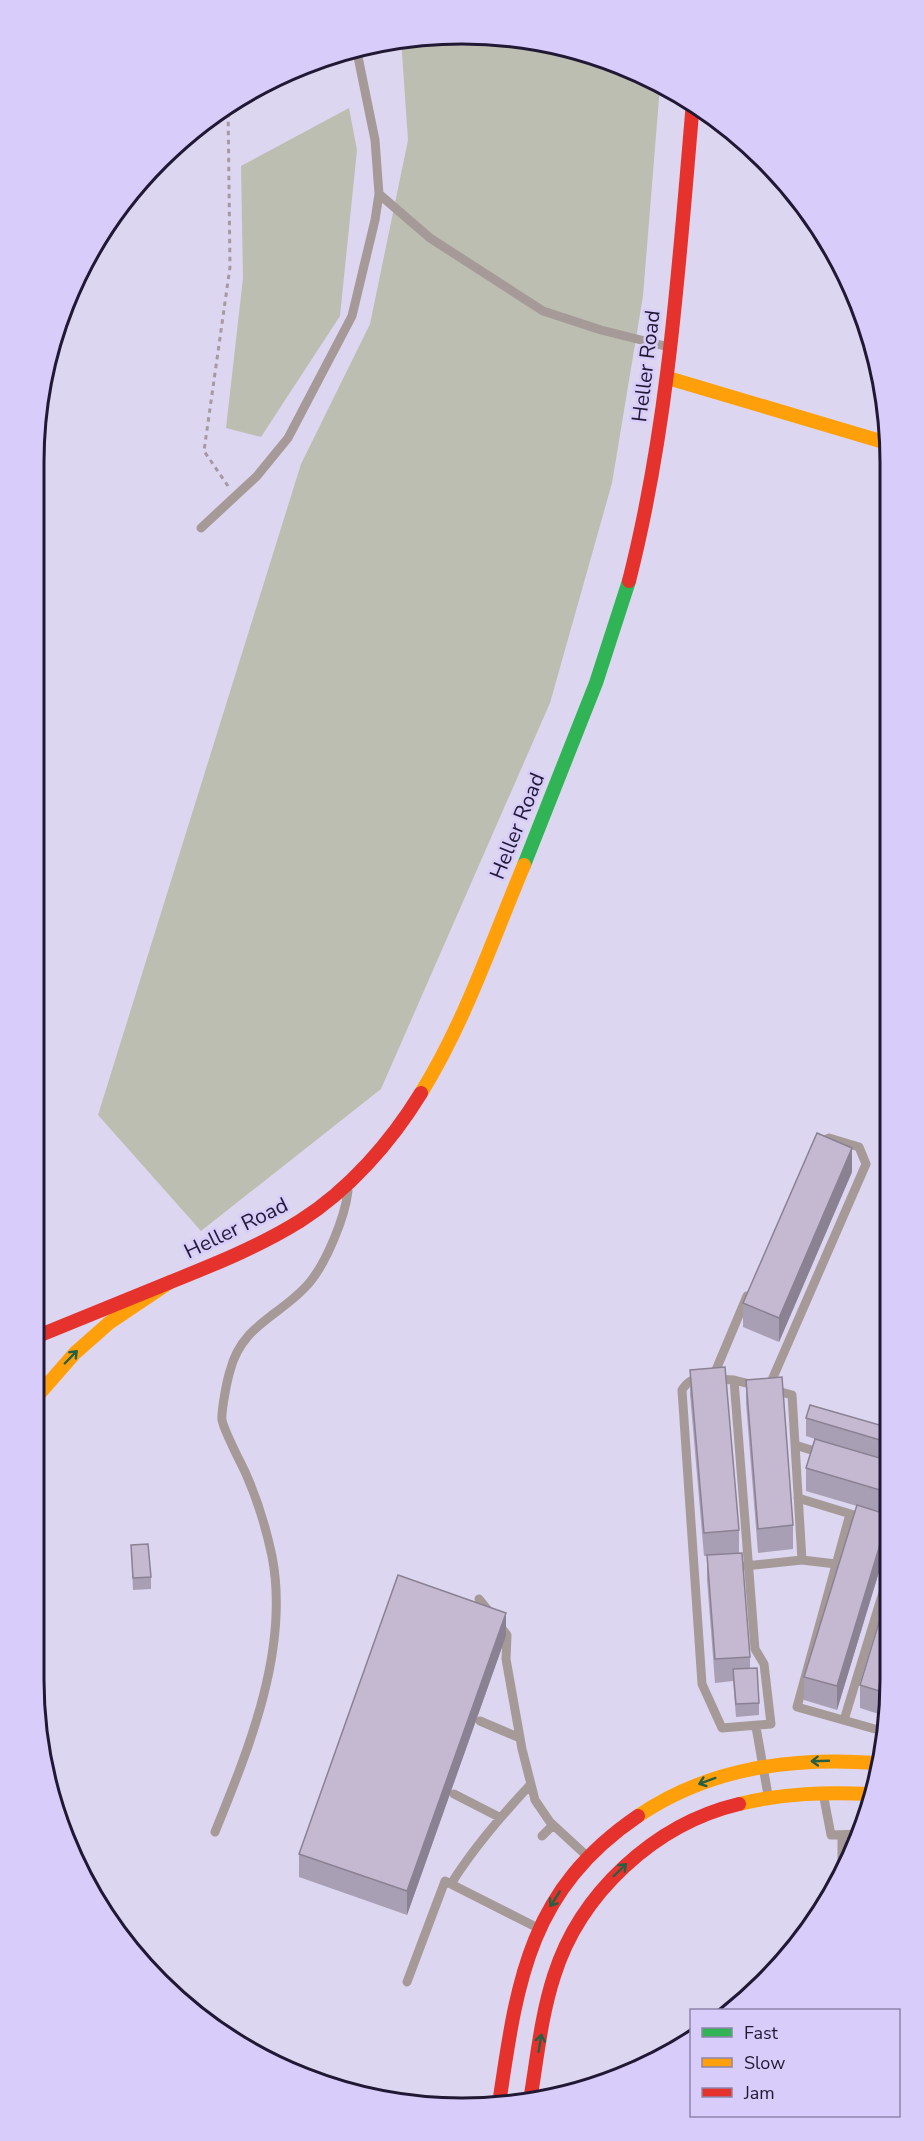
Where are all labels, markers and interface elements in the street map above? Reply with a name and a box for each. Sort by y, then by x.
street label: Heller Road [625,308,667,424]
street label: Heller Road [483,769,551,883]
street label: Heller Road [179,1191,293,1265]
one-way arrow [64,1350,79,1365]
one-way arrow [810,1756,830,1767]
one-way arrow [698,1777,716,1788]
one-way arrow [612,1864,627,1878]
one-way arrow [549,1890,561,1907]
legend [690,2009,900,2117]
text: Fast [744,2021,779,2045]
one-way arrow [534,2034,545,2054]
text: Slow [744,2051,785,2075]
text: Jam [743,2081,775,2105]

